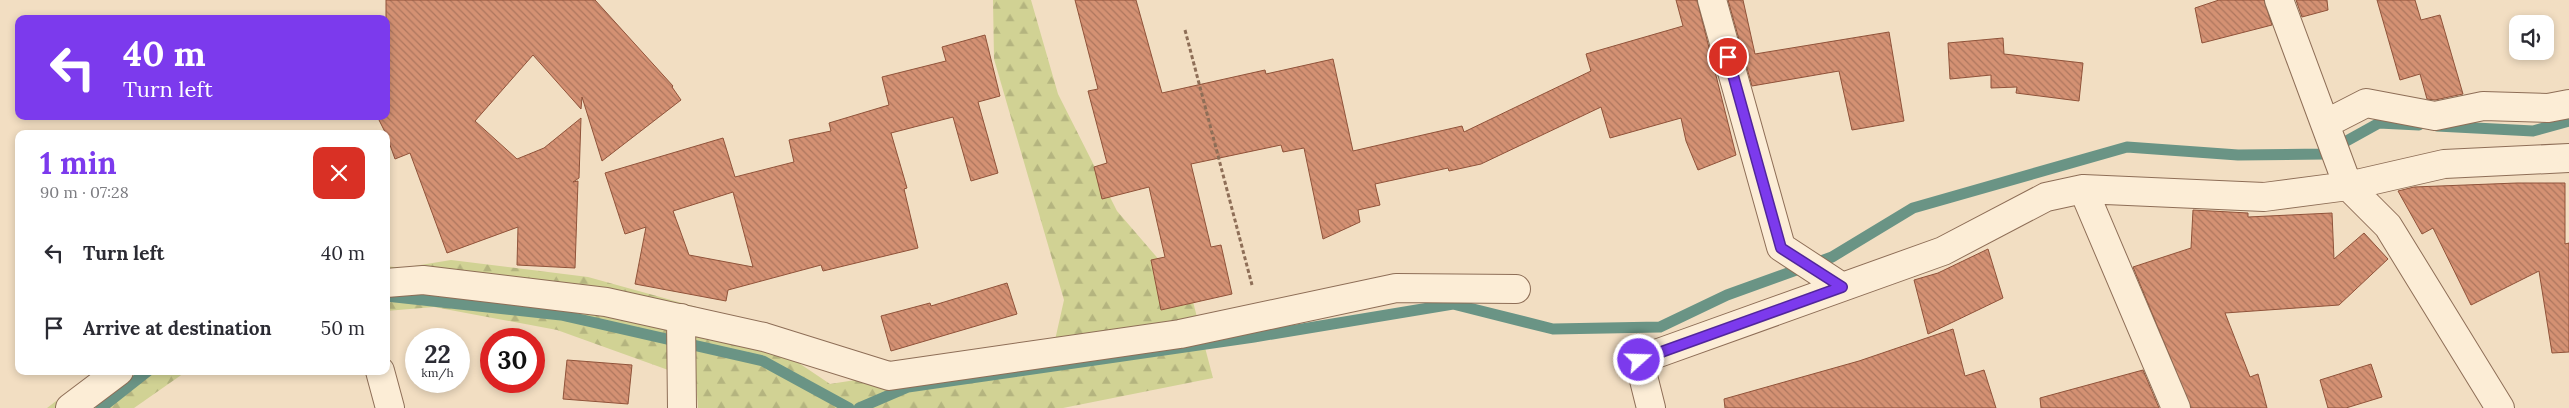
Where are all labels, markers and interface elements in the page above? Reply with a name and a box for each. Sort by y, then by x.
map controls [2509,15,2554,60]
button: sound [2509,15,2554,60]
text: 40 m [123,31,206,76]
icon: left [40,35,105,100]
pin [1707,36,1749,78]
icon: arrive [1714,43,1742,71]
text: Turn left [123,75,213,103]
text: 1 min [40,144,117,182]
button: close [313,147,365,199]
text: 90 m · 07:28 [40,182,129,202]
icon: left [40,239,68,267]
text: Turn left [83,241,164,265]
text: 40 m [321,241,365,265]
icon: arrive [40,314,68,342]
text: Arrive at destination [83,316,272,340]
text: 50 m [321,316,365,340]
speed limit sign: 30 [480,328,545,393]
position arrow [1612,333,1664,385]
text: 22 [424,338,451,370]
text: km/h [421,365,454,380]

